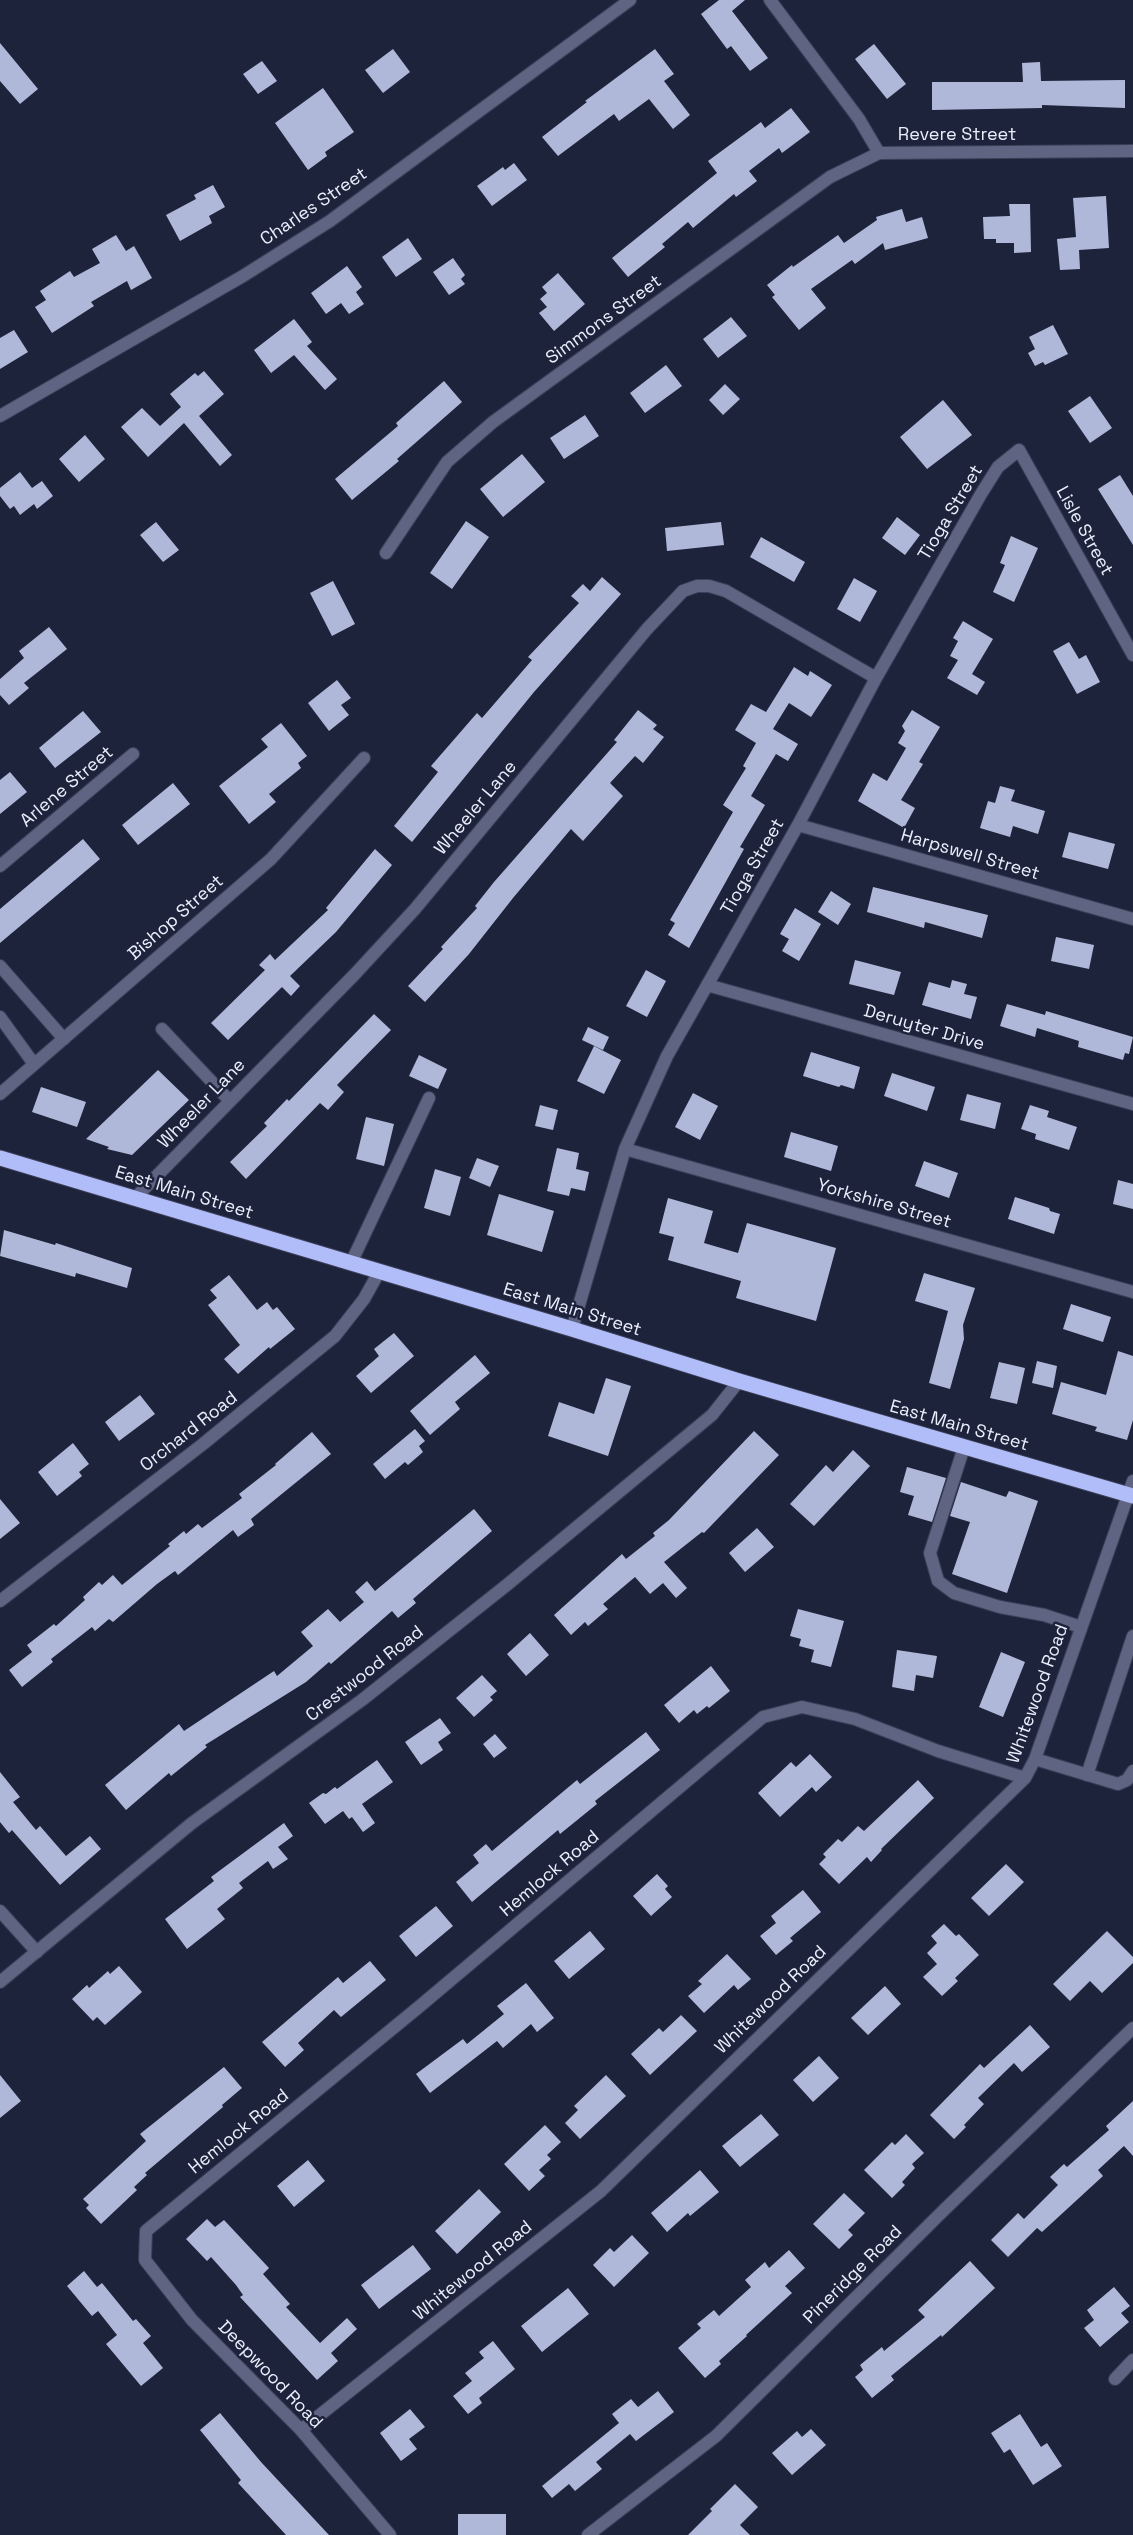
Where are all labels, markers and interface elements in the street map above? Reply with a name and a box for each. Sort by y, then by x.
street label: Revere Street [898,124,1016,146]
street label: Charles Street [257,163,371,251]
street label: Simmons Street [542,271,666,369]
street label: Tioga Street [914,461,988,565]
street label: Lisle Street [1051,483,1117,579]
street label: Arlene Street [16,742,118,832]
street label: Wheeler Lane [430,756,522,860]
street label: Tioga Street [717,815,789,919]
street label: Harpswell Street [898,825,1042,885]
street label: Bishop Street [124,871,228,965]
street label: Deruyter Drive [861,1000,987,1056]
street label: Wheeler Lane [154,1055,250,1153]
street label: East Main Street [112,1162,256,1224]
street label: Yorkshire Street [814,1175,954,1233]
street label: East Main Street [500,1279,644,1341]
street label: Orchard Road [136,1387,242,1477]
street label: East Main Street [887,1396,1031,1456]
street label: Crestwood Road [302,1621,428,1727]
street label: Whitewood Road [1003,1621,1073,1767]
street label: Hemlock Road [496,1826,604,1922]
street label: Whitewood Road [711,1941,831,2059]
street label: Hemlock Road [185,2085,293,2179]
street label: Whitewood Road [409,2217,537,2325]
street label: Pineridge Road [799,2221,907,2329]
street label: Deepwood Road [213,2317,327,2433]

